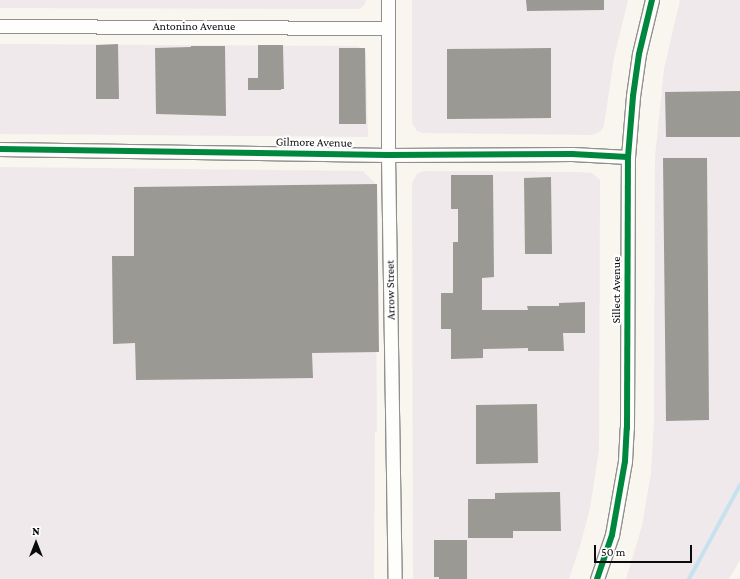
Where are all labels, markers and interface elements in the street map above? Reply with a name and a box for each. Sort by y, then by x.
street label: Antonino Avenue [153,20,235,34]
street label: Gilmore Avenue [276,135,352,151]
street label: Sillect Avenue [610,257,624,323]
street label: Arrow Street [383,260,399,320]
north arrow [16,523,56,563]
text: N [32,525,40,537]
scale bar [596,537,694,563]
text: 50 m [601,545,625,559]

